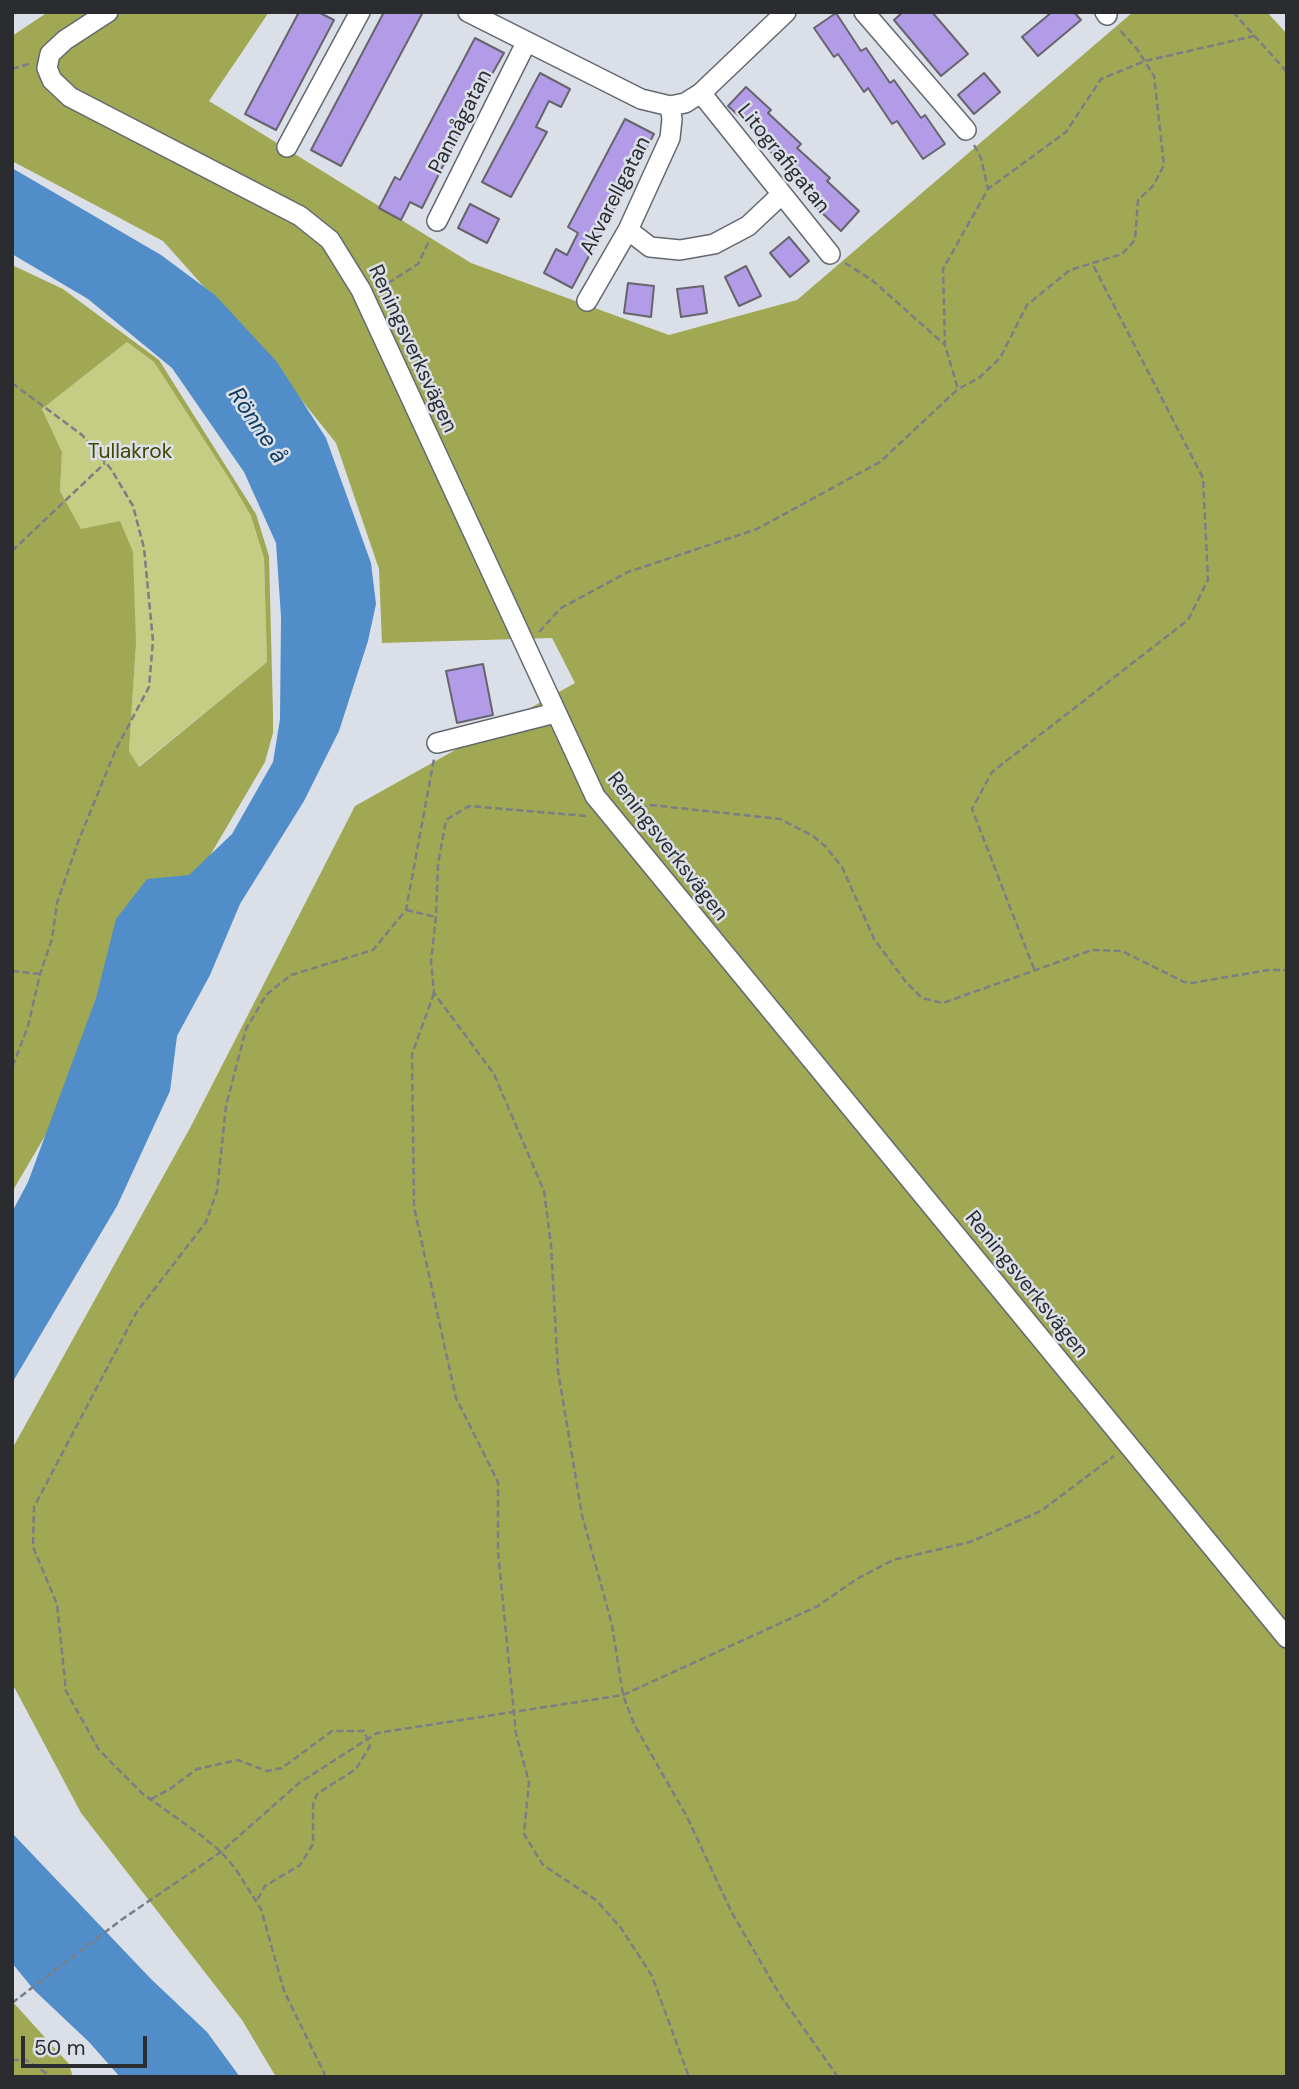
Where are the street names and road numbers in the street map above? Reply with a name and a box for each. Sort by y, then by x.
street label: Pannågatan [424,66,498,178]
street label: Litografigatan [731,99,835,219]
street label: Akvarellgatan [575,132,657,260]
street label: Reningsverksvägen [362,261,462,437]
street label: Reningsverksvägen [601,768,733,926]
street label: Reningsverksvägen [959,1206,1093,1364]

